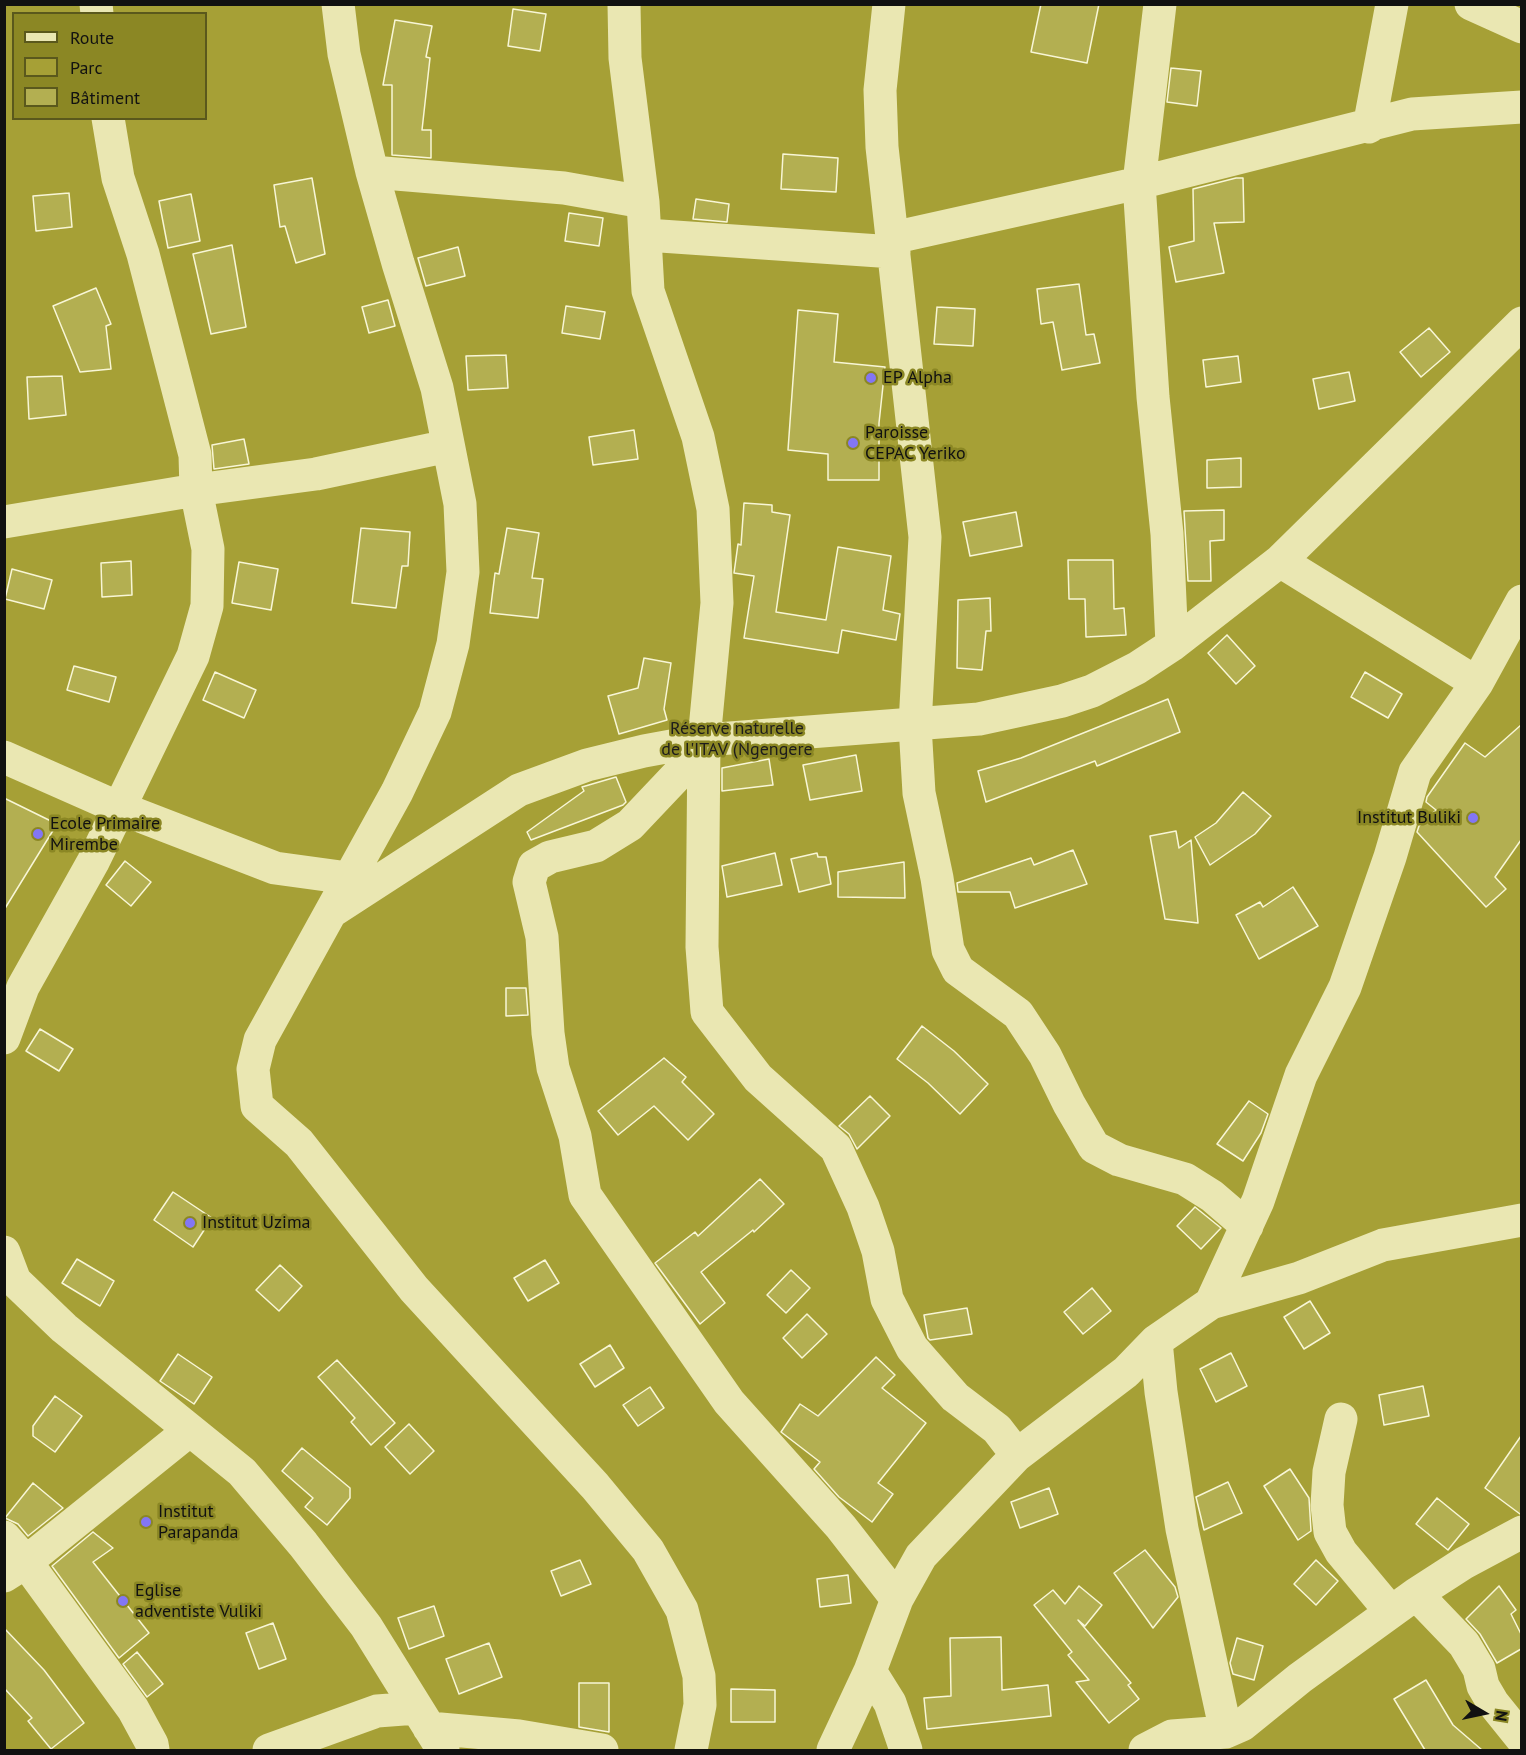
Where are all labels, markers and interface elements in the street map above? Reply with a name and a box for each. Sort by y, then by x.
legend [12,12,207,120]
text: Route [70,26,114,49]
text: Parc [70,56,103,79]
text: Bâtiment [70,86,140,109]
place label: EP Alpha [883,367,952,389]
marker: EP Alpha [864,371,878,385]
place label: Paroisse CEPAC Yeriko [865,422,966,464]
marker: Paroisse CEPAC Yeriko [846,436,860,450]
park label: Réserve naturelle de l'ITAV (Ngengere [661,718,813,760]
place label: Institut Buliki [1357,807,1461,829]
marker: Institut Buliki [1466,811,1480,825]
place label: Ecole Primaire Mirembe [50,813,160,856]
marker: Ecole Primaire Mirembe [31,827,45,841]
place label: Institut Uzima [202,1212,310,1234]
marker: Institut Uzima [183,1216,197,1230]
place label: Institut Parapanda [158,1501,239,1544]
marker: Institut Parapanda [139,1515,153,1529]
place label: Eglise adventiste Vuliki [135,1580,262,1622]
marker: Eglise adventiste Vuliki [116,1594,130,1608]
north arrow [1454,1683,1514,1743]
text: N [1491,1709,1512,1723]

